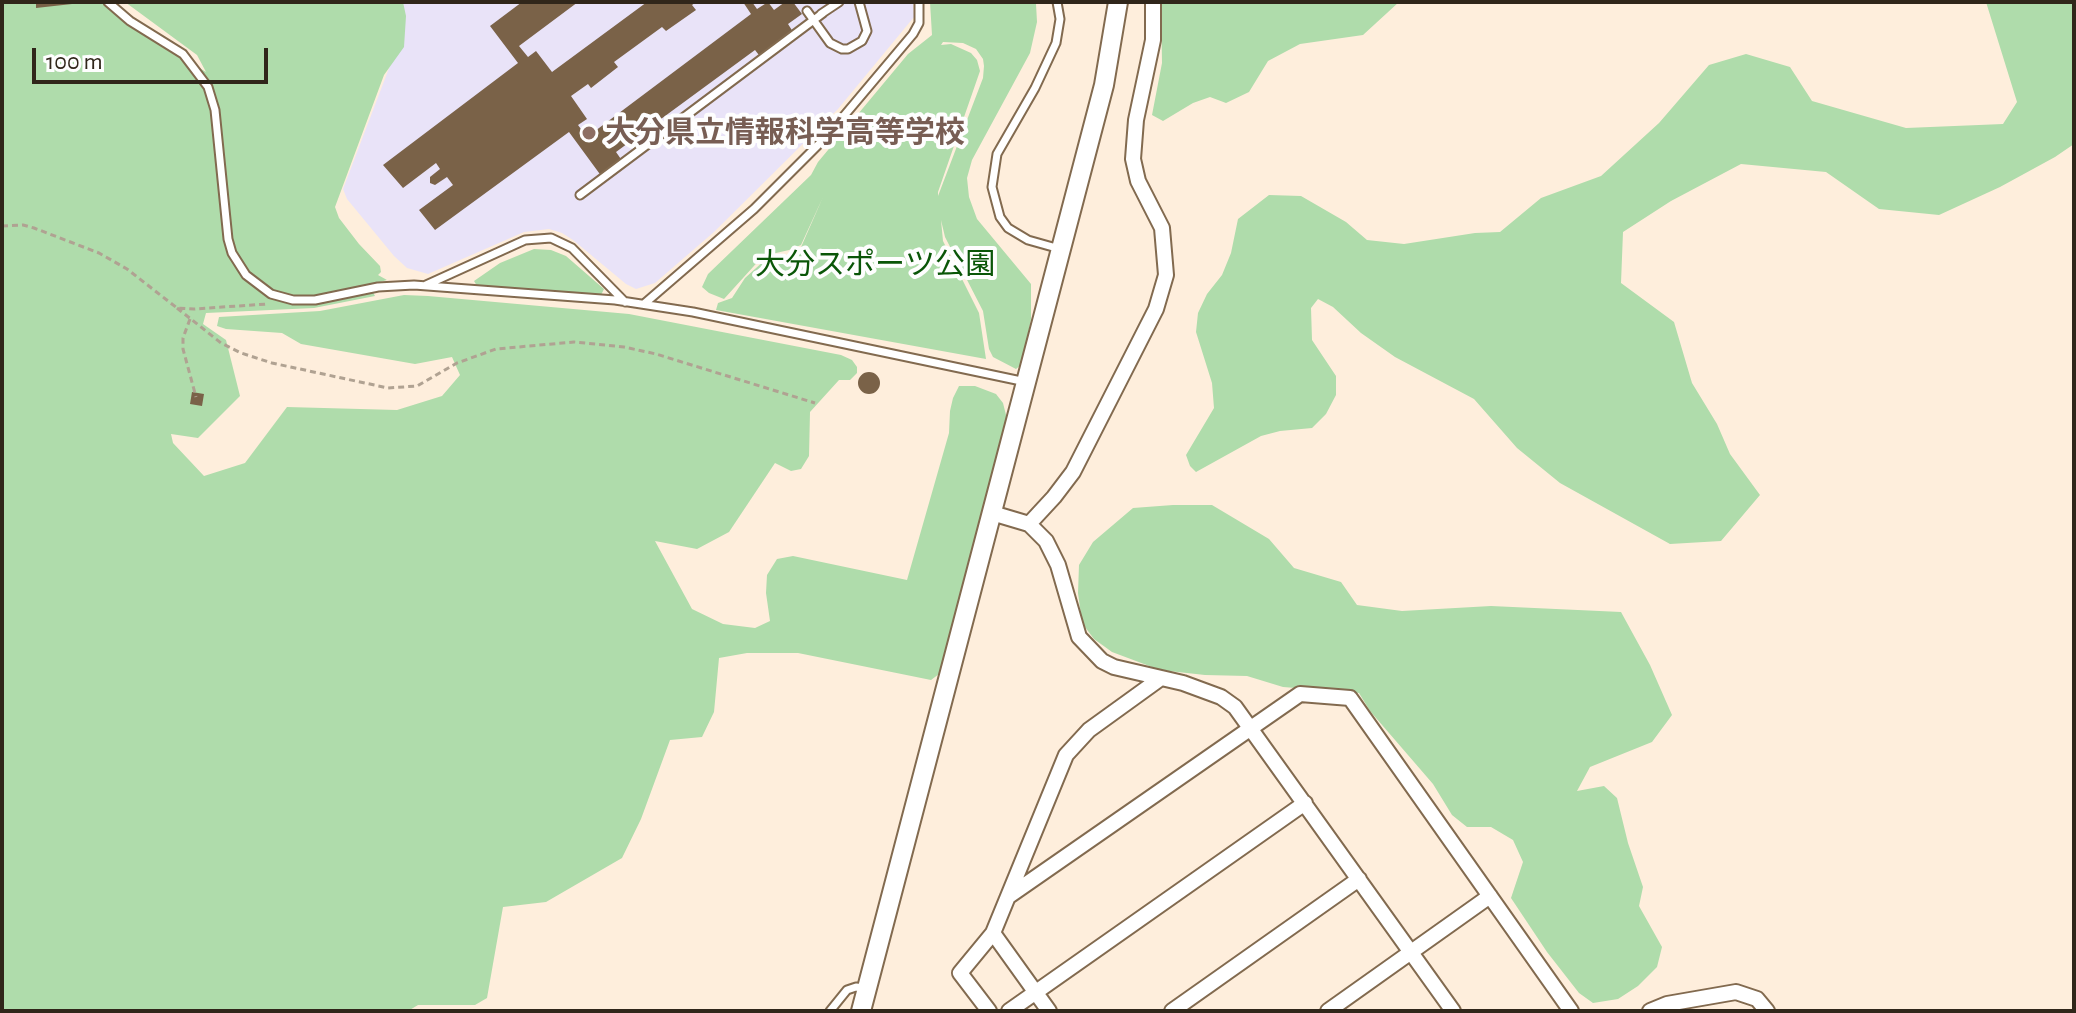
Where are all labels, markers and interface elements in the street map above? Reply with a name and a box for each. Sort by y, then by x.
scale bar [36,32,272,82]
text: 100 m [46,50,103,74]
place label: 大分県立情報科学高等学校 [605,115,965,151]
marker: 大分県立情報科学高等学校 [580,124,598,142]
park label: 大分スポーツ公園 [755,247,995,283]

